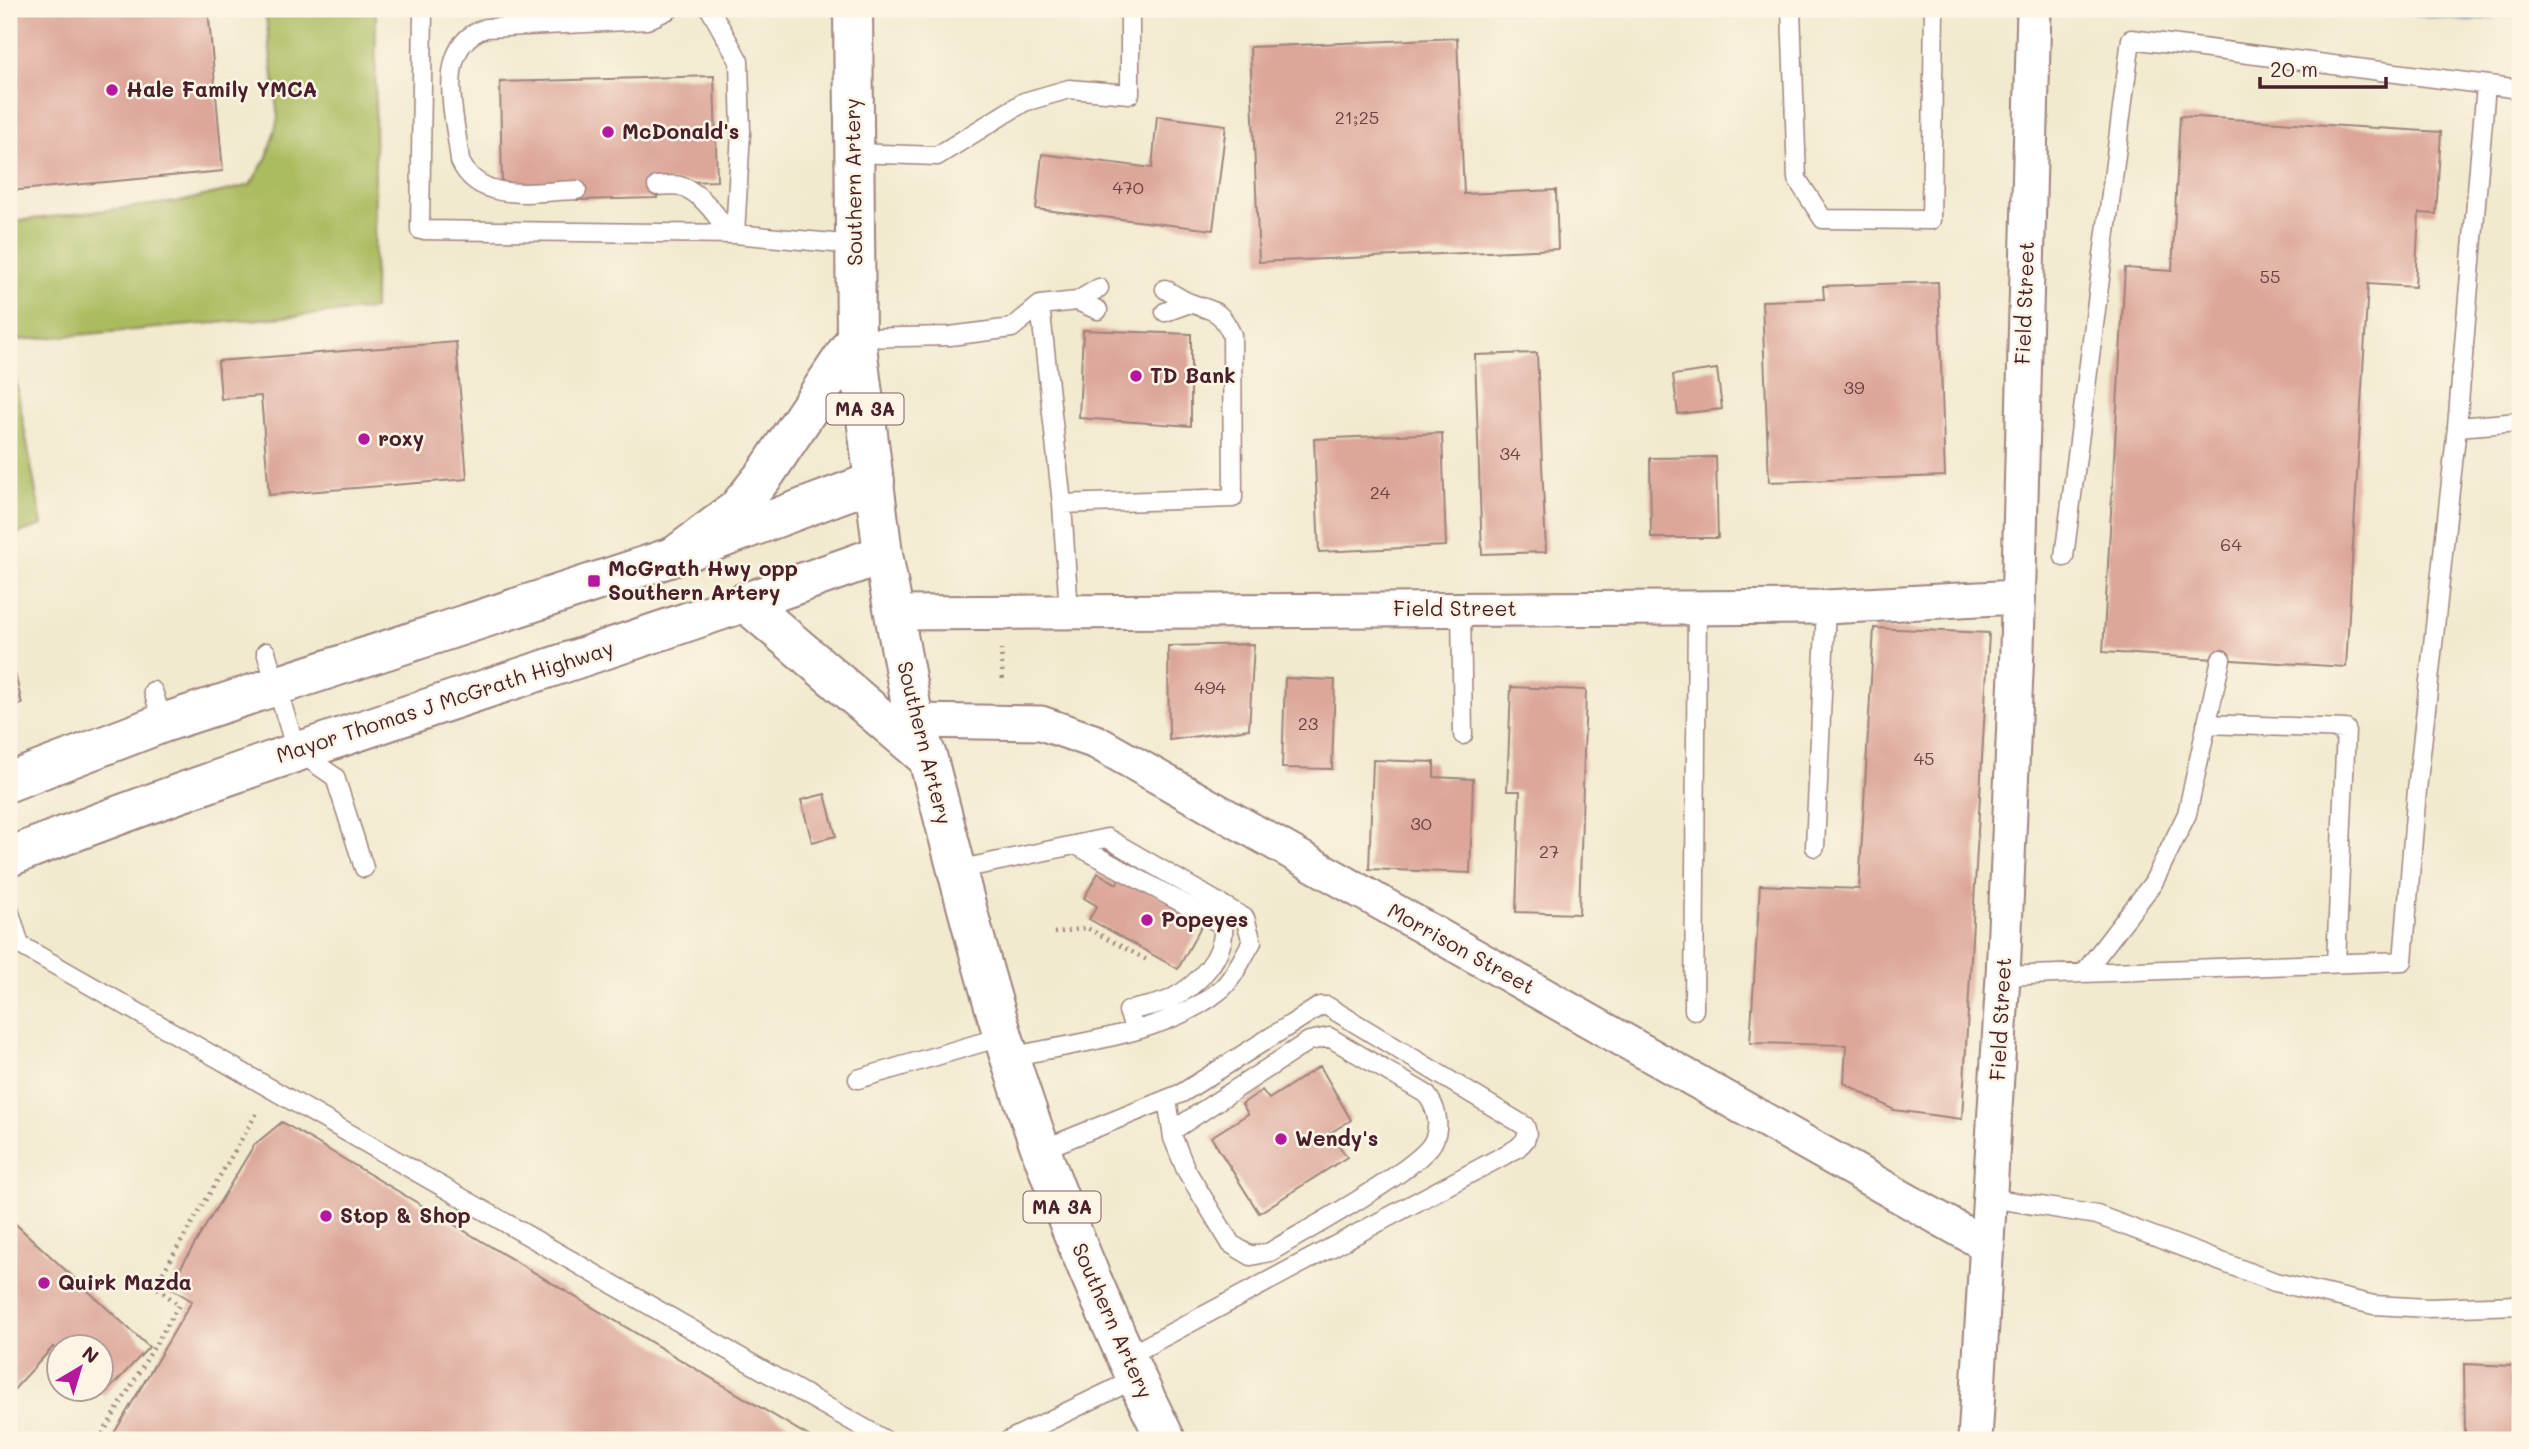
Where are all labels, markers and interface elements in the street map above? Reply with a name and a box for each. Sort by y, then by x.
scale bar [2260,46,2386,90]
text: 20 m [2270,55,2318,82]
place label: Hale Family YMCA [126,75,317,103]
marker: Hale Family YMCA [104,82,120,98]
street label: Southern Artery [838,98,867,266]
house number: 21;25 [1335,105,1379,129]
place label: McDonald's [622,117,739,144]
marker: McDonald's [600,124,616,140]
house number: 470 [1112,175,1144,199]
street label: Field Street [2008,241,2039,365]
house number: 55 [2260,264,2281,288]
place label: TD Bank [1150,361,1235,388]
marker: TD Bank [1128,368,1144,384]
house number: 39 [1843,375,1865,399]
road number: MA 3A [826,394,903,424]
place label: roxy [378,424,424,452]
marker: roxy [356,431,372,447]
house number: 34 [1499,441,1521,465]
house number: 24 [1370,480,1391,504]
house number: 64 [2220,532,2242,556]
place label: McGrath Hwy opp Southern Artery [608,554,798,606]
marker: McGrath Hwy opp Southern Artery [586,573,602,589]
street label: Field Street [1393,594,1517,621]
street label: Mayor Thomas J McGrath Highway [272,633,617,768]
street label: Southern Artery [892,658,959,827]
house number: 494 [1194,675,1226,699]
house number: 23 [1298,711,1318,735]
house number: 45 [1913,746,1935,770]
house number: 30 [1410,811,1432,835]
house number: 27 [1539,839,1559,863]
street label: Morrison Street [1383,896,1540,999]
place label: Popeyes [1161,905,1248,933]
marker: Popeyes [1139,912,1155,928]
street label: Field Street [1983,957,2016,1081]
place label: Wendy's [1295,1124,1378,1152]
marker: Wendy's [1273,1131,1289,1147]
road number: MA 3A [1024,1191,1100,1222]
place label: Stop & Shop [340,1201,471,1228]
marker: Stop & Shop [318,1208,334,1224]
street label: Southern Artery [1067,1238,1160,1402]
place label: Quirk Mazda [58,1268,192,1295]
marker: Quirk Mazda [36,1275,52,1291]
north arrow [46,1334,116,1404]
text: N [77,1340,104,1368]

